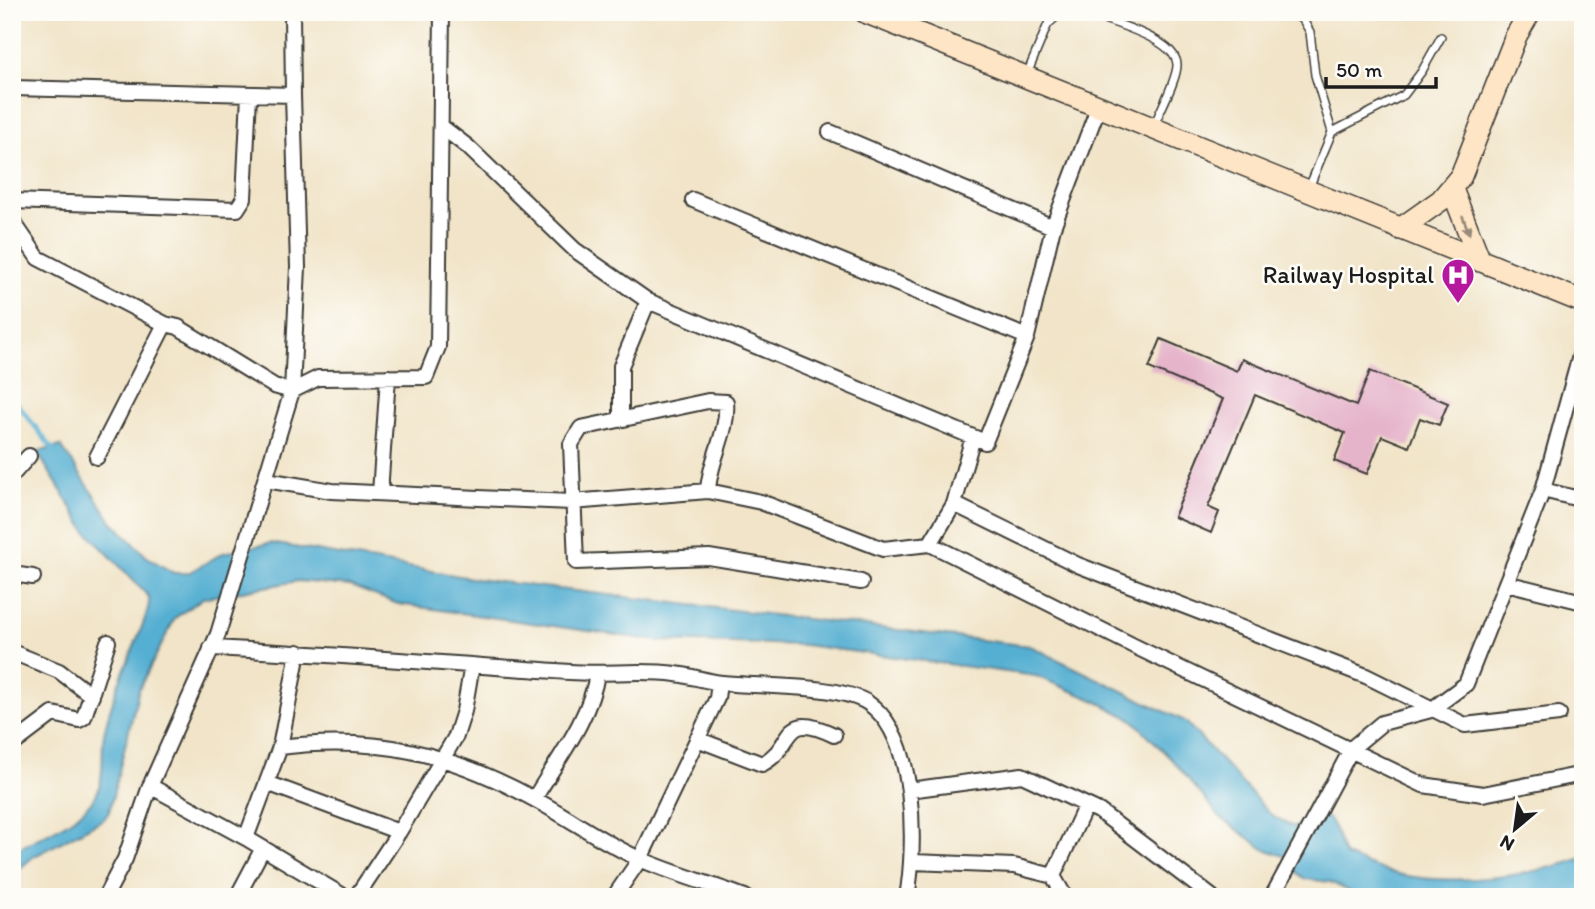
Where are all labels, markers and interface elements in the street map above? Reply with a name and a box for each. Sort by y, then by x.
scale bar [1326,46,1436,90]
text: 50 m [1336,57,1383,82]
one-way arrow [1461,215,1472,236]
hospital icon: Railway Hospital [1439,256,1477,305]
place label: Railway Hospital [1263,260,1434,289]
north arrow [1480,794,1550,864]
text: N [1496,830,1518,857]

